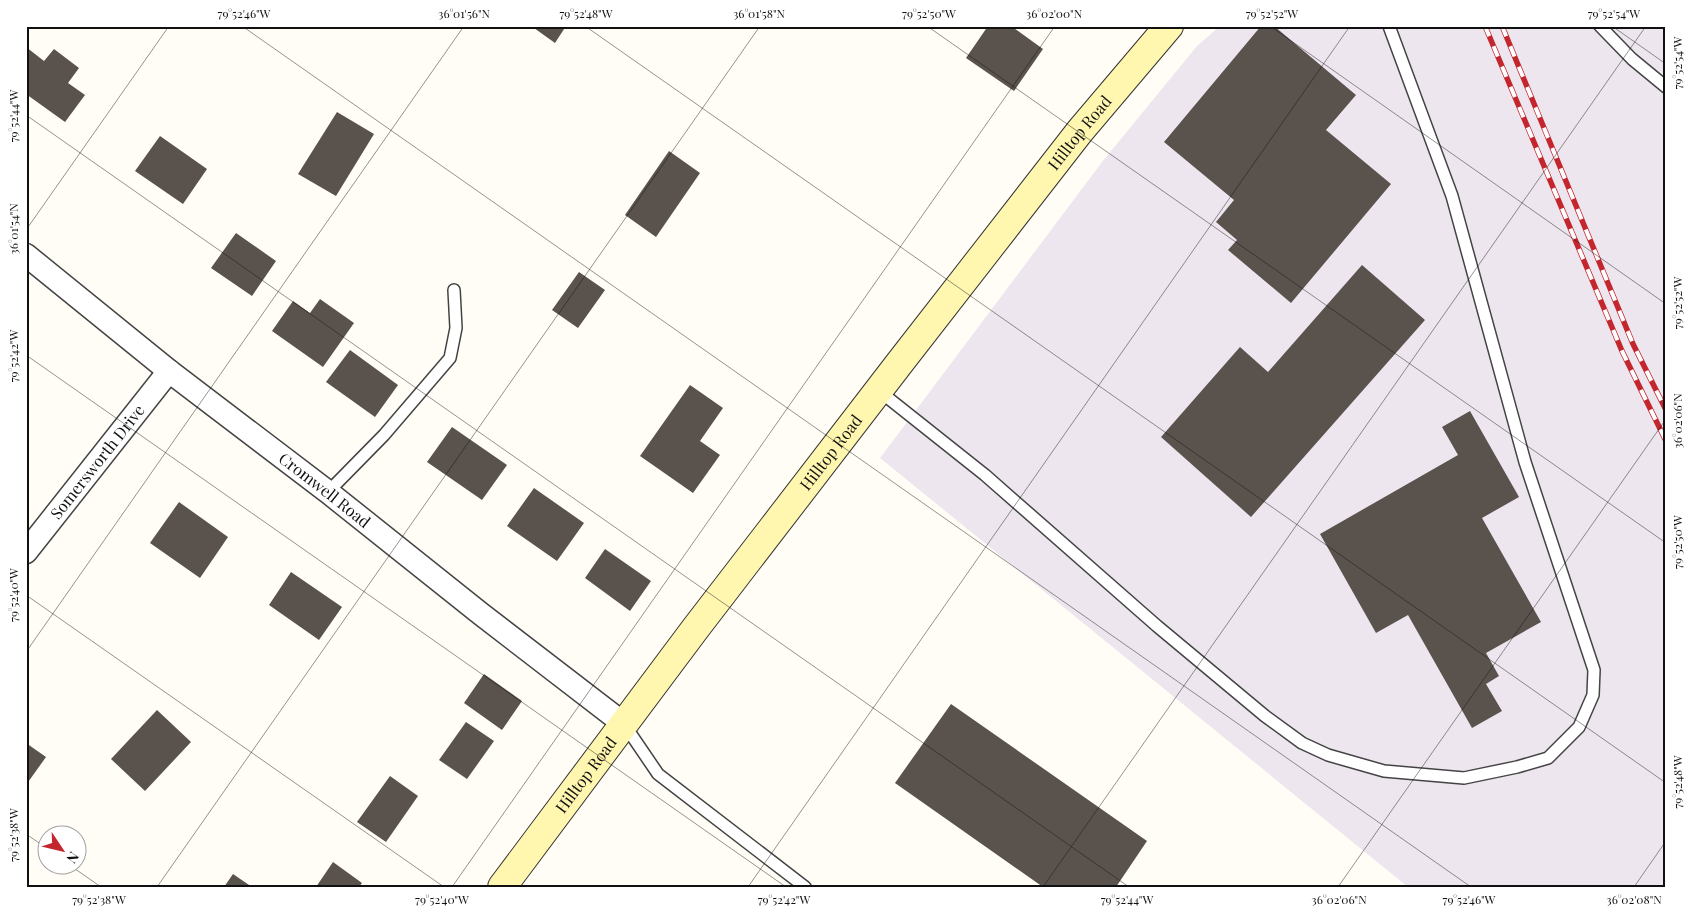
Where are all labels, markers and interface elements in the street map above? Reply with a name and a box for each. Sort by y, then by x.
text: 79°52'46"W [218,5,271,21]
text: 36°01'56"N [438,5,490,21]
text: 79°52'48"W [559,5,613,21]
text: 36°01'58"N [733,5,786,21]
text: 79°52'50"W [902,5,956,21]
text: 36°02'00"N [1026,5,1083,21]
text: 79°52'52"W [1246,5,1298,21]
text: 79°52'54"W [1588,5,1640,21]
text: 79°52'54"W [1669,37,1685,89]
text: 79°52'44"W [5,90,21,142]
street label: Hilltop Road [1043,91,1116,174]
text: 36°01'54"N [5,203,21,255]
text: 79°52'52"W [1669,277,1685,329]
text: 79°52'42"W [5,330,21,382]
text: 36°02'06"N [1669,393,1685,449]
street label: Somersworth Drive [45,400,149,523]
street label: Hilltop Road [795,410,866,494]
street label: Cromwell Road [275,447,375,532]
text: 79°52'50"W [1669,515,1685,569]
text: 79°52'40"W [5,568,21,622]
street label: Hilltop Road [550,732,621,817]
text: 79°52'48"W [1669,755,1685,809]
text: 79°52'38"W [5,808,21,862]
north arrow [38,826,88,876]
text: N [62,848,84,867]
text: 79°52'38"W [72,891,126,907]
text: 79°52'40"W [415,891,469,907]
text: 79°52'42"W [758,891,810,907]
text: 79°52'44"W [1101,891,1153,907]
text: 36°02'06"N [1311,891,1367,907]
text: 79°52'46"W [1443,891,1496,907]
text: 36°02'08"N [1606,891,1662,907]

